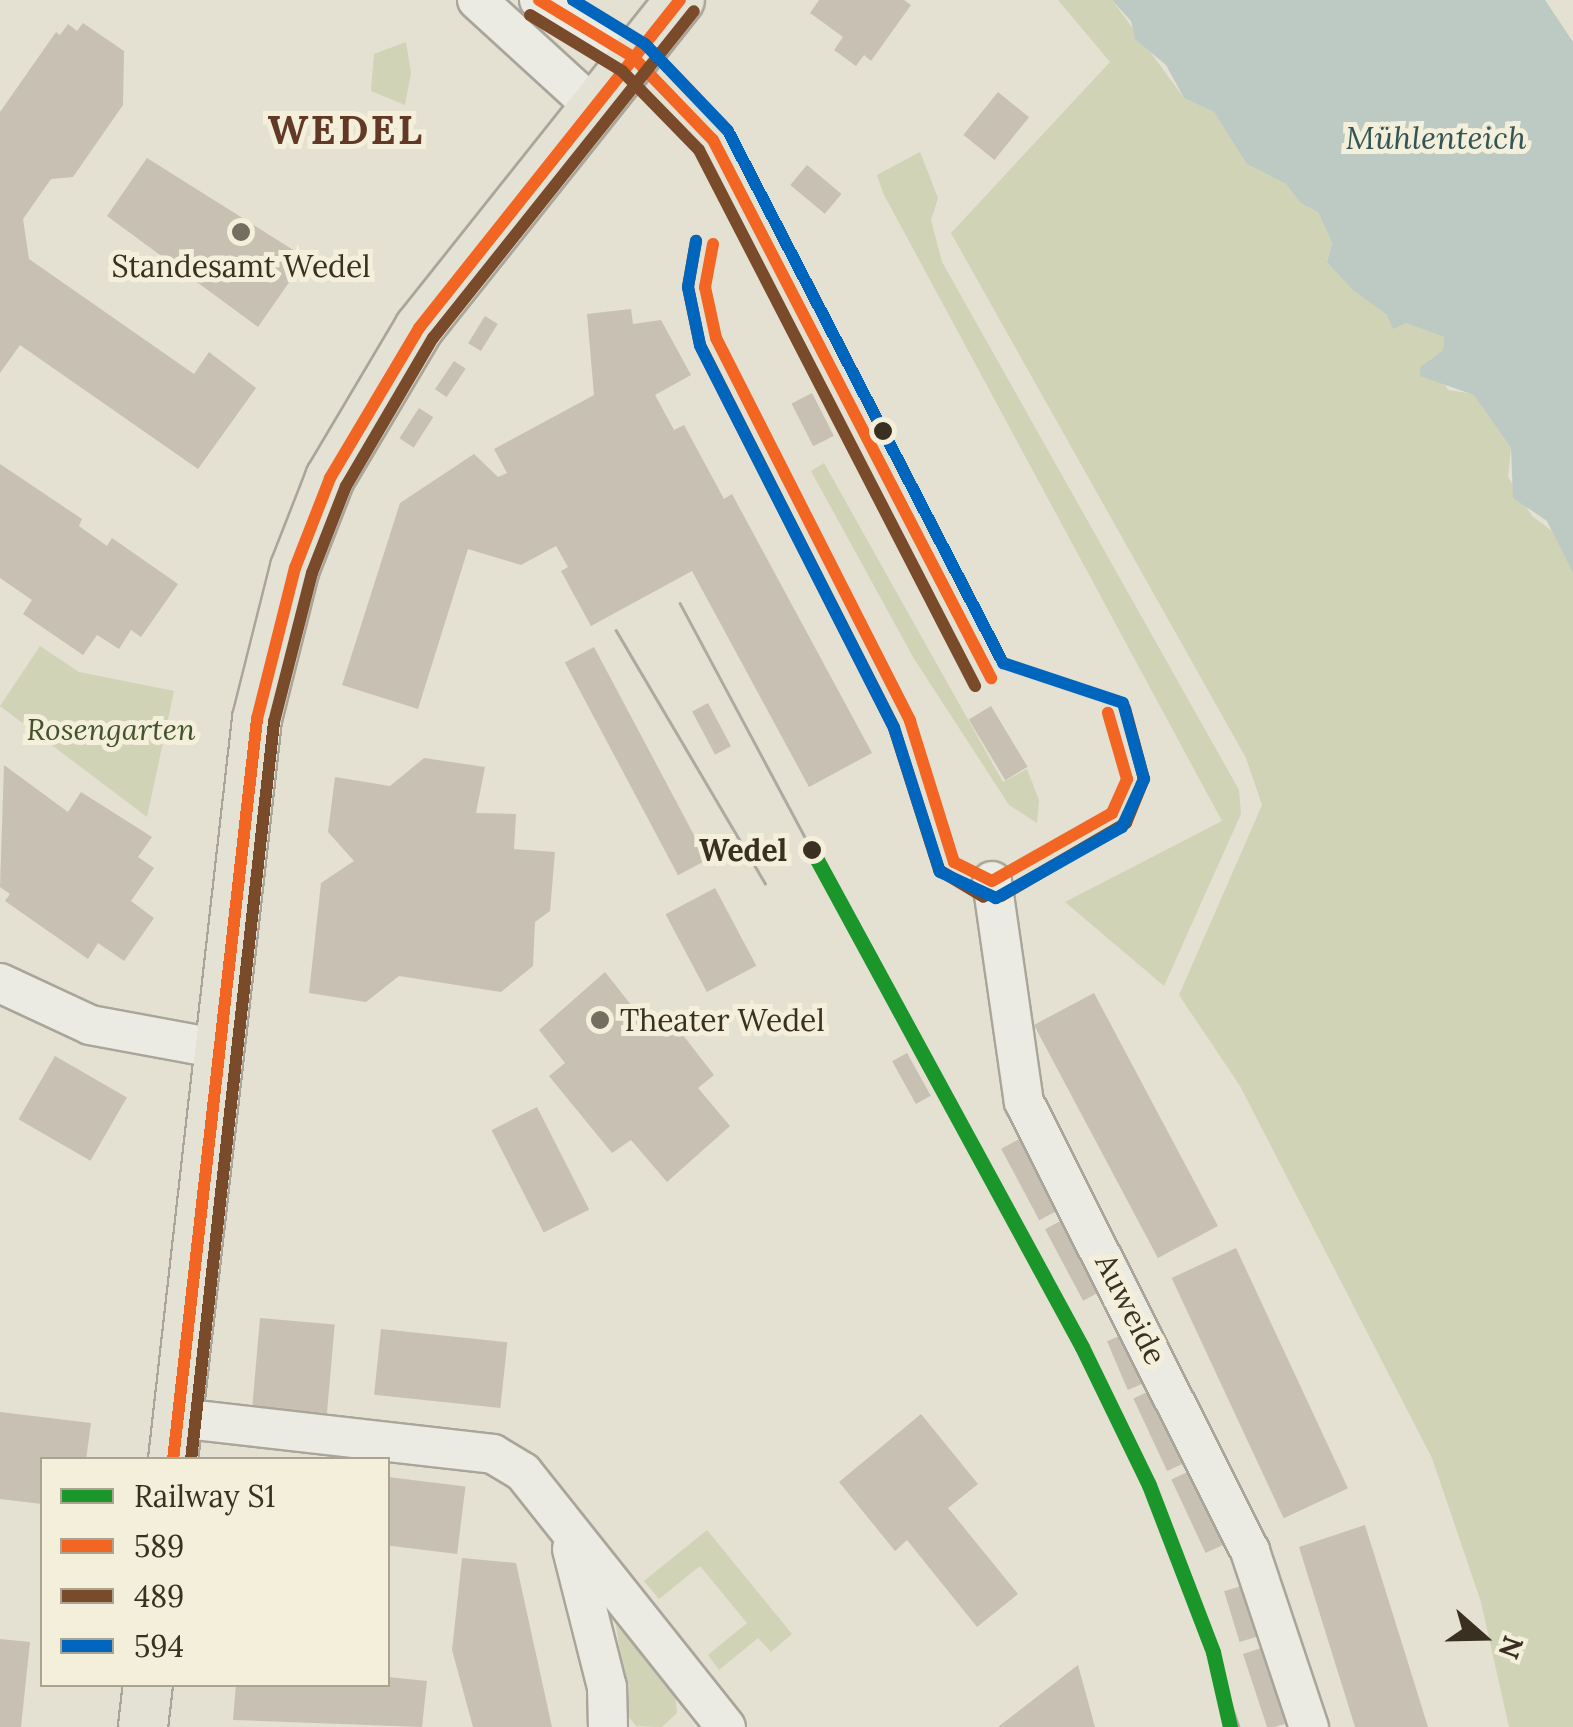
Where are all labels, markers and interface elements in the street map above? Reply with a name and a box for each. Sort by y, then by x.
district label: WEDEL [267,106,425,154]
water label: Mühlenteich [1345,119,1527,157]
marker: Standesamt Wedel [230,221,252,243]
place label: Standesamt Wedel [112,248,370,284]
unlabelled marker [873,421,893,441]
park label: Rosengarten [26,711,196,747]
place label: Wedel [699,832,787,868]
marker: Wedel [796,834,828,866]
place label: Theater Wedel [620,1002,825,1038]
marker: Theater Wedel [589,1009,611,1031]
street label: Auweide [1088,1248,1174,1370]
legend [40,1457,390,1687]
text: Railway S1 [134,1477,275,1515]
text: 589 [134,1527,184,1565]
text: 489 [134,1577,184,1615]
north arrow [1433,1587,1533,1687]
text: 594 [134,1627,184,1665]
text: N [1491,1631,1532,1664]

